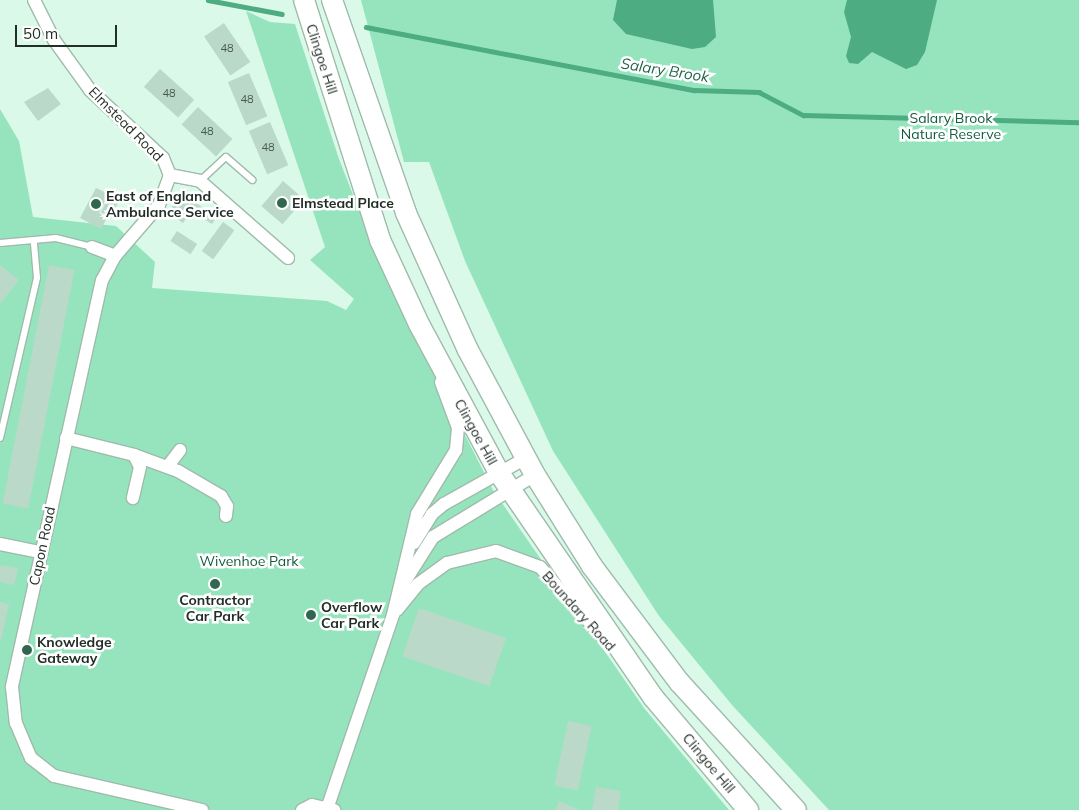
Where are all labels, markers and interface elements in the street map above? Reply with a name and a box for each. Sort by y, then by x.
scale bar [18,15,120,47]
street label: Clingoe Hill [303,22,341,96]
text: 50 m [23,24,58,43]
house number: 48 [220,41,234,55]
water label: Salary Brook [620,54,710,86]
street label: Elmstead Road [85,83,167,165]
house number: 48 [162,86,176,100]
house number: 48 [240,92,254,106]
park label: Salary Brook Nature Reserve [901,110,1001,142]
house number: 48 [200,124,214,138]
house number: 48 [261,140,275,154]
place label: East of England Ambulance Service [106,188,234,220]
place label: Elmstead Place [292,195,394,211]
marker: Elmstead Place [276,197,288,209]
marker: East of England Ambulance Service [90,198,102,210]
street label: Clingoe Hill [451,396,501,468]
street label: Capon Road [25,505,59,587]
park label: Wivenhoe Park [200,553,298,569]
street label: Boundary Road [539,568,619,654]
marker: Contractor Car Park [209,578,221,590]
place label: Contractor Car Park [179,592,251,624]
place label: Overflow Car Park [321,599,382,632]
marker: Overflow Car Park [305,609,317,621]
place label: Knowledge Gateway [37,634,112,666]
marker: Knowledge Gateway [21,644,33,656]
street label: Clingoe Hill [679,730,739,796]

